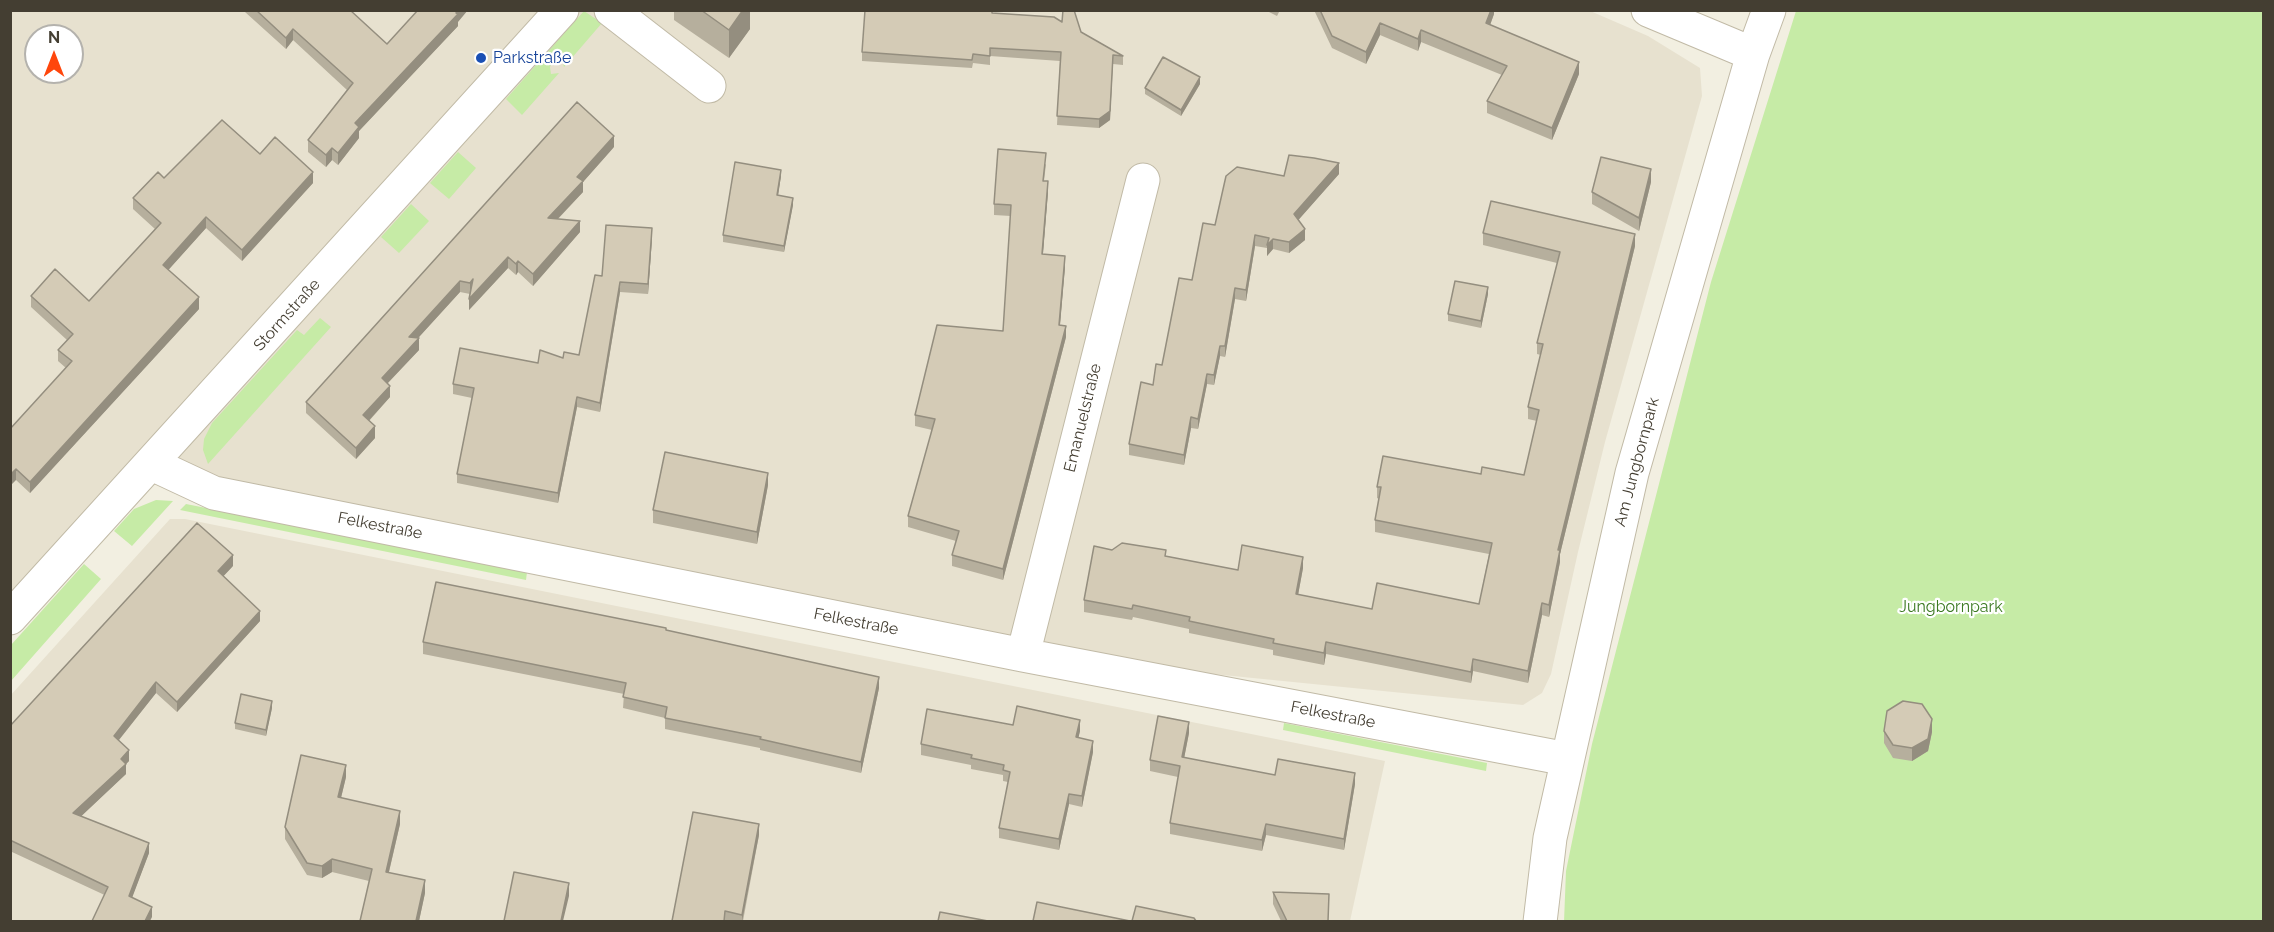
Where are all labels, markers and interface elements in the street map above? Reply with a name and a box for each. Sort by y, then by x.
north arrow [24,24,84,84]
text: N [48,28,60,47]
place label: Parkstraße [493,48,571,68]
marker: Parkstraße [474,51,488,65]
street label: Stormstraße [250,275,324,355]
street label: Emanuelstraße [1060,362,1106,474]
street label: Am Jungbornpark [1611,395,1663,529]
street label: Felkestraße [336,508,424,544]
park label: Jungbornpark [1899,597,2003,617]
street label: Felkestraße [812,604,900,640]
street label: Felkestraße [1289,697,1377,733]

